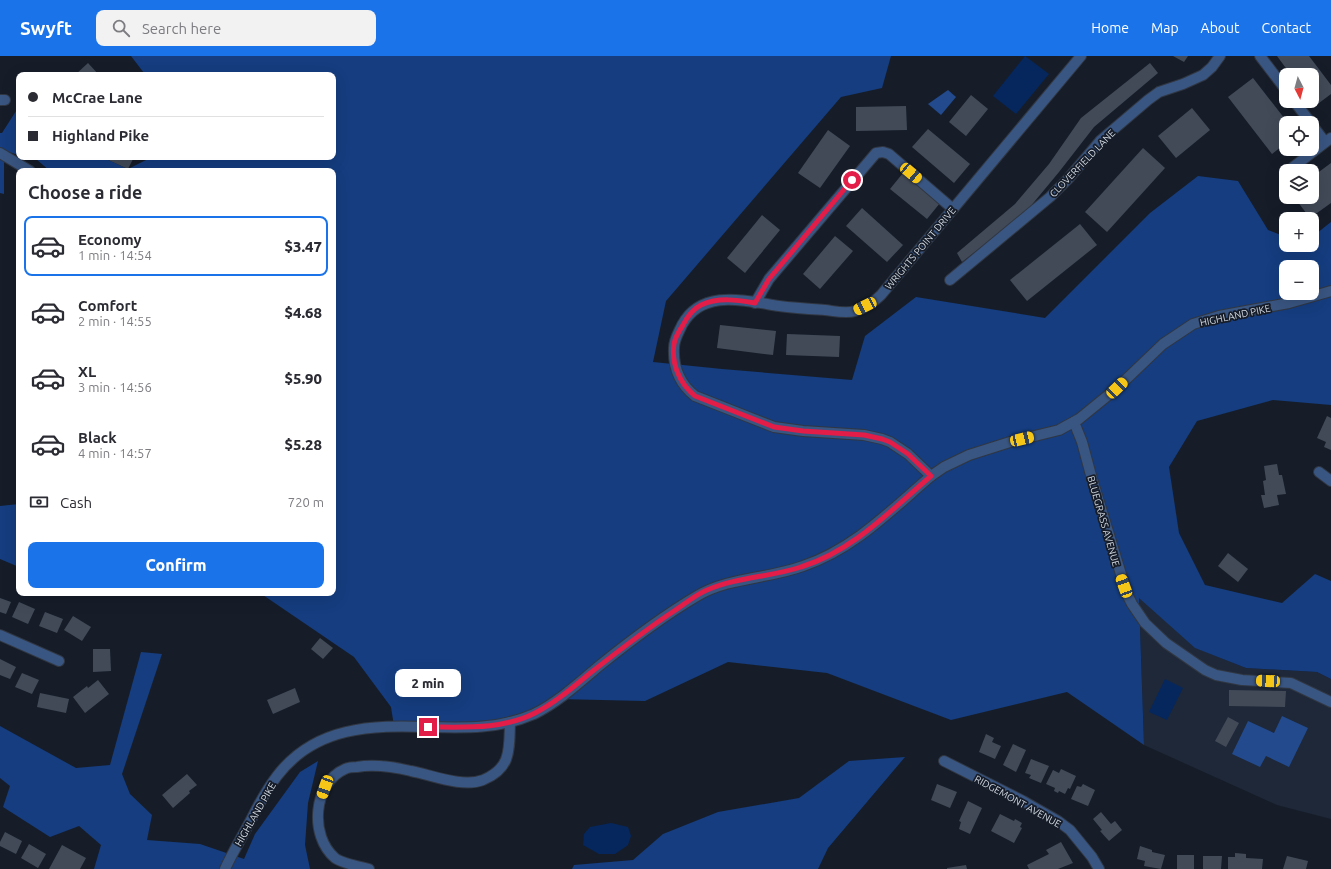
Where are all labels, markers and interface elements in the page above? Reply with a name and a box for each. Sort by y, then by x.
search box [96,10,376,46]
text: Swyft [20,17,72,39]
icon: search [110,17,132,39]
text: Search here [142,20,221,37]
text: Home [1091,20,1129,36]
text: Map [1151,20,1179,36]
text: About [1201,20,1240,36]
text: Contact [1262,20,1311,36]
north arrow [1279,68,1319,108]
map controls [1279,68,1319,300]
text: McCrae Lane [52,89,143,106]
button: locate [1279,116,1319,156]
text: Highland Pike [52,127,149,144]
street label: CLOVERFIELD LANE [1047,127,1118,199]
car [898,161,924,185]
button: layers [1279,164,1319,204]
route start [843,171,861,189]
text: Choose a ride [28,182,142,202]
street label: WRIGHTS POINT DRIVE [883,205,958,292]
button: + [1279,212,1319,252]
icon: car [30,228,66,264]
text: Economy [78,231,142,248]
text: $3.47 [284,238,322,255]
text: 1 min · 14:54 [78,248,152,262]
button: − [1279,260,1319,300]
icon: car [30,294,66,330]
car [852,295,878,317]
text: Comfort [78,297,137,314]
street label: HIGHLAND PIKE [1199,303,1272,328]
text: $4.68 [284,304,322,321]
text: 2 min · 14:55 [78,314,152,328]
icon: car [30,360,66,396]
text: XL [78,363,96,380]
text: $5.90 [284,370,322,387]
car [1104,375,1130,401]
text: 3 min · 14:56 [78,380,152,394]
icon: car [30,426,66,462]
text: Black [78,429,117,446]
car [1009,430,1035,448]
text: $5.28 [284,436,322,453]
text: 4 min · 14:57 [78,446,152,460]
street label: BLUEGRASS AVENUE [1085,475,1122,568]
icon: cash [28,491,50,513]
text: Cash [60,494,92,511]
text: 720 m [288,495,324,509]
button: Confirm [28,542,324,588]
car [1114,573,1134,599]
callout: 2 min [395,669,461,697]
car [1256,674,1280,688]
text: 2 min [411,676,445,690]
route end [419,718,437,736]
street label: RIDGEMONT AVENUE [973,773,1063,830]
car [315,774,335,800]
street label: HIGHLAND PIKE [233,780,278,848]

